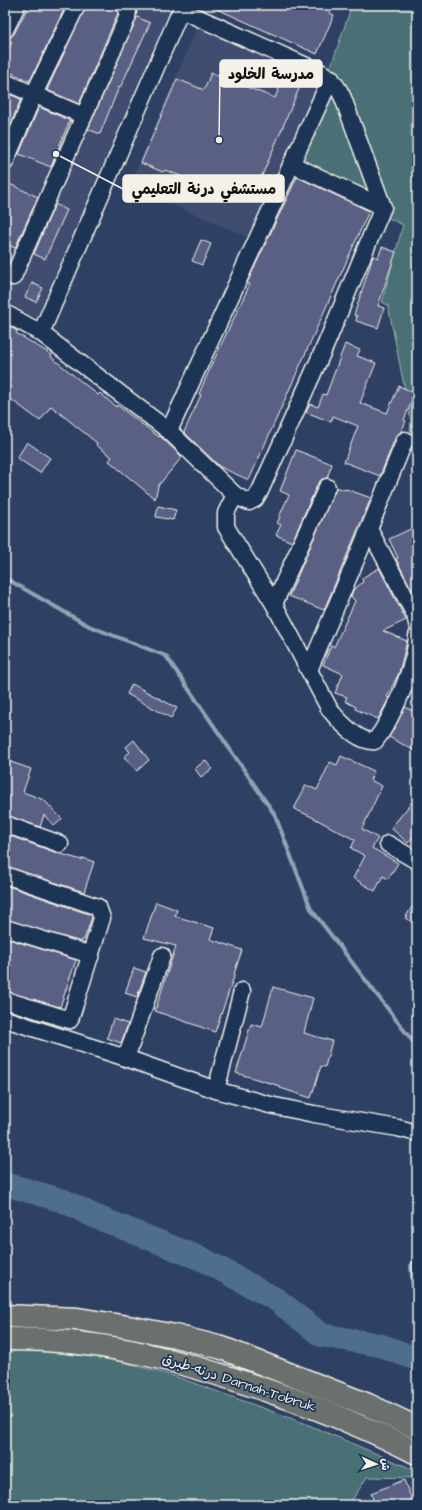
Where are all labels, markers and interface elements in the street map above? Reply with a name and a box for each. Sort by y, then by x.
callout: مدرسة الخلود [220,60,322,87]
text: مدرسة الخلود [228,64,314,85]
callout: مستشفي درنة التعليمي [123,175,284,202]
text: مستشفي درنة التعليمي [132,179,276,203]
street label: درنه-طبرق Darnah-Tobruk [160,1349,319,1417]
north arrow [356,1444,396,1484]
text: ش [378,1458,393,1471]

